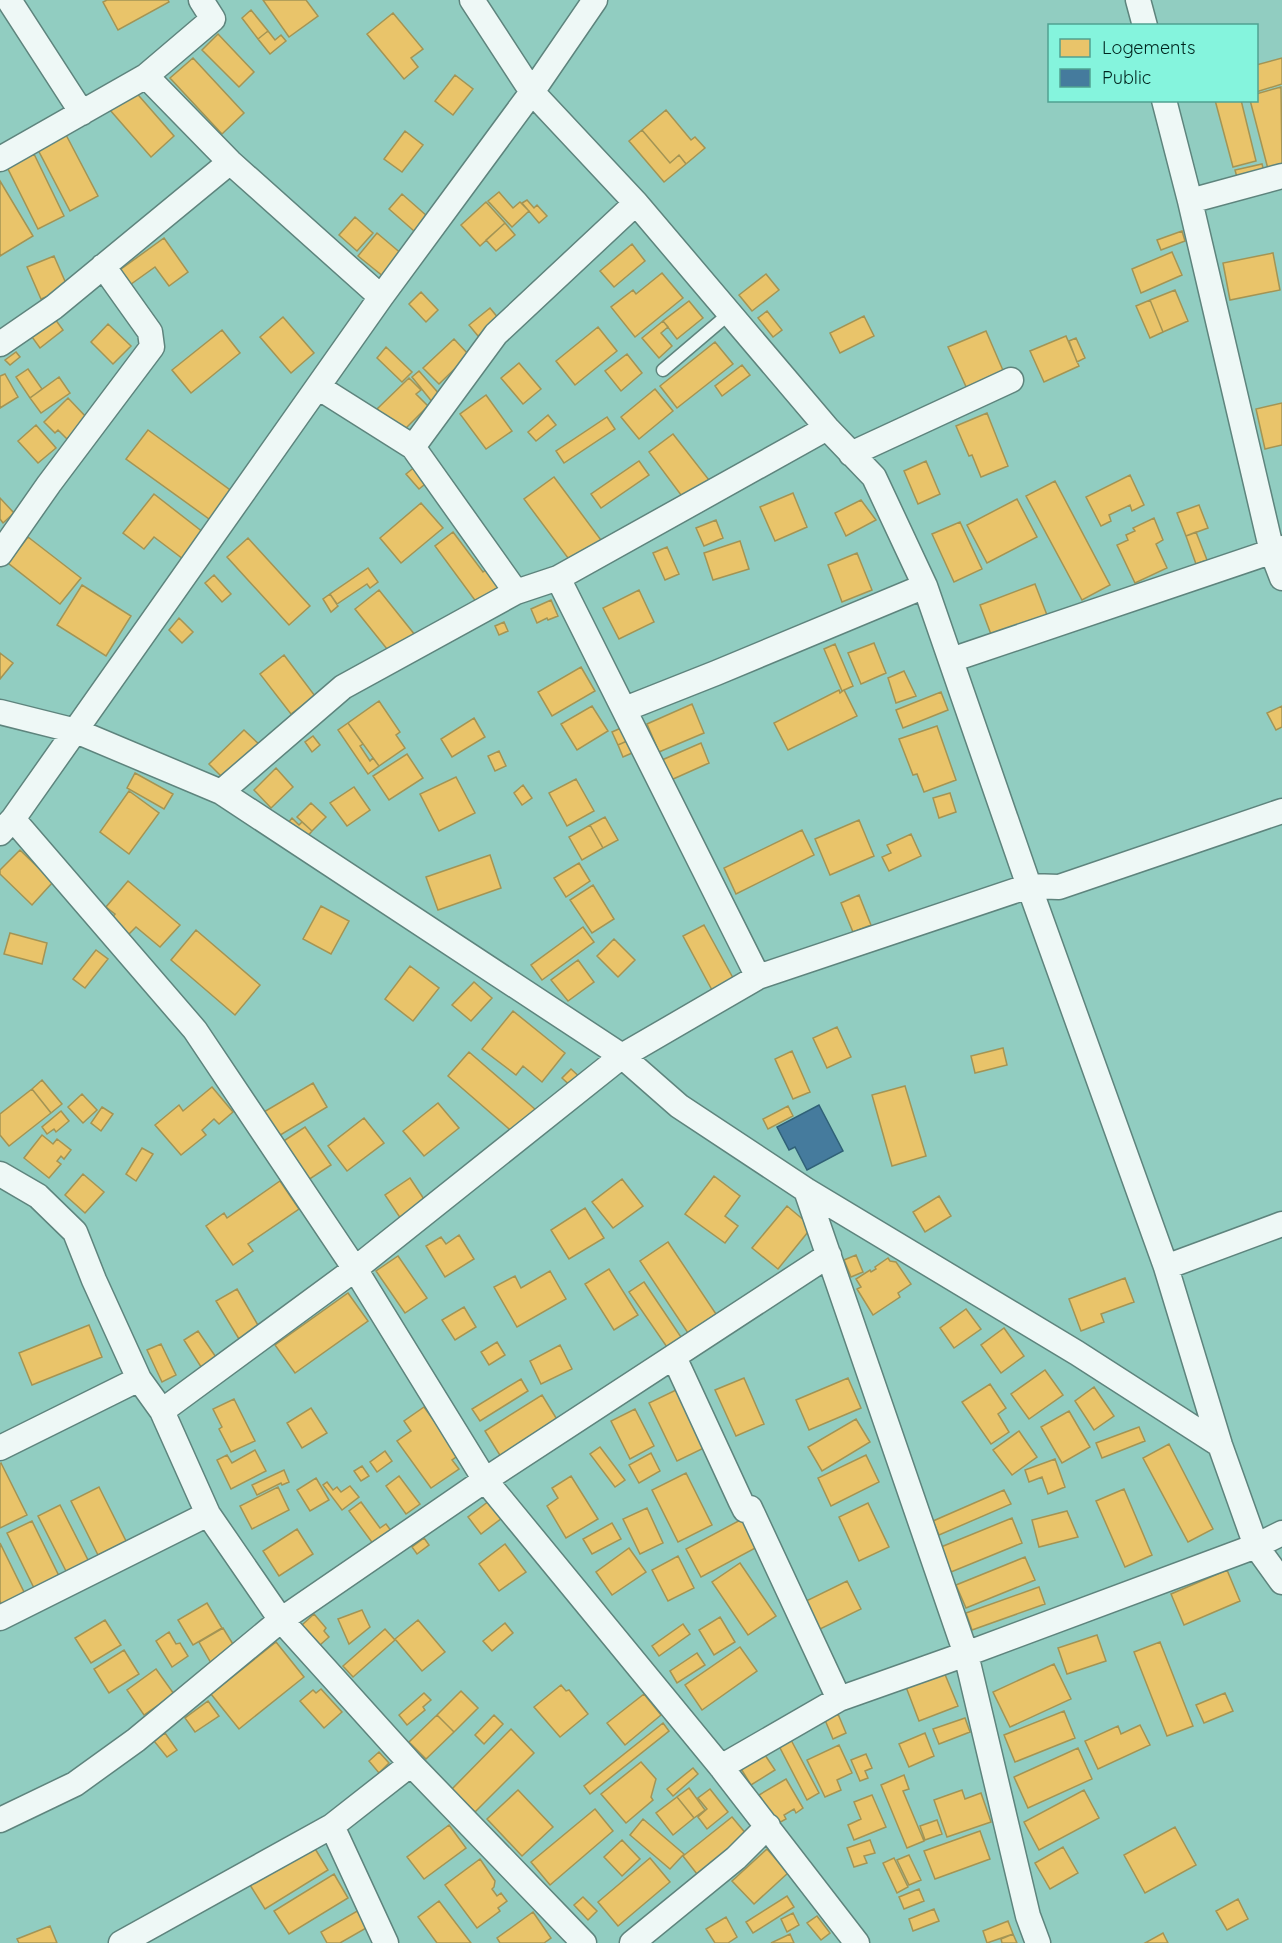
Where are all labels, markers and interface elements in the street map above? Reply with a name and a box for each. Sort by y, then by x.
legend [1048,24,1258,102]
text: Logements [1102,36,1195,59]
text: Public [1102,66,1151,89]

